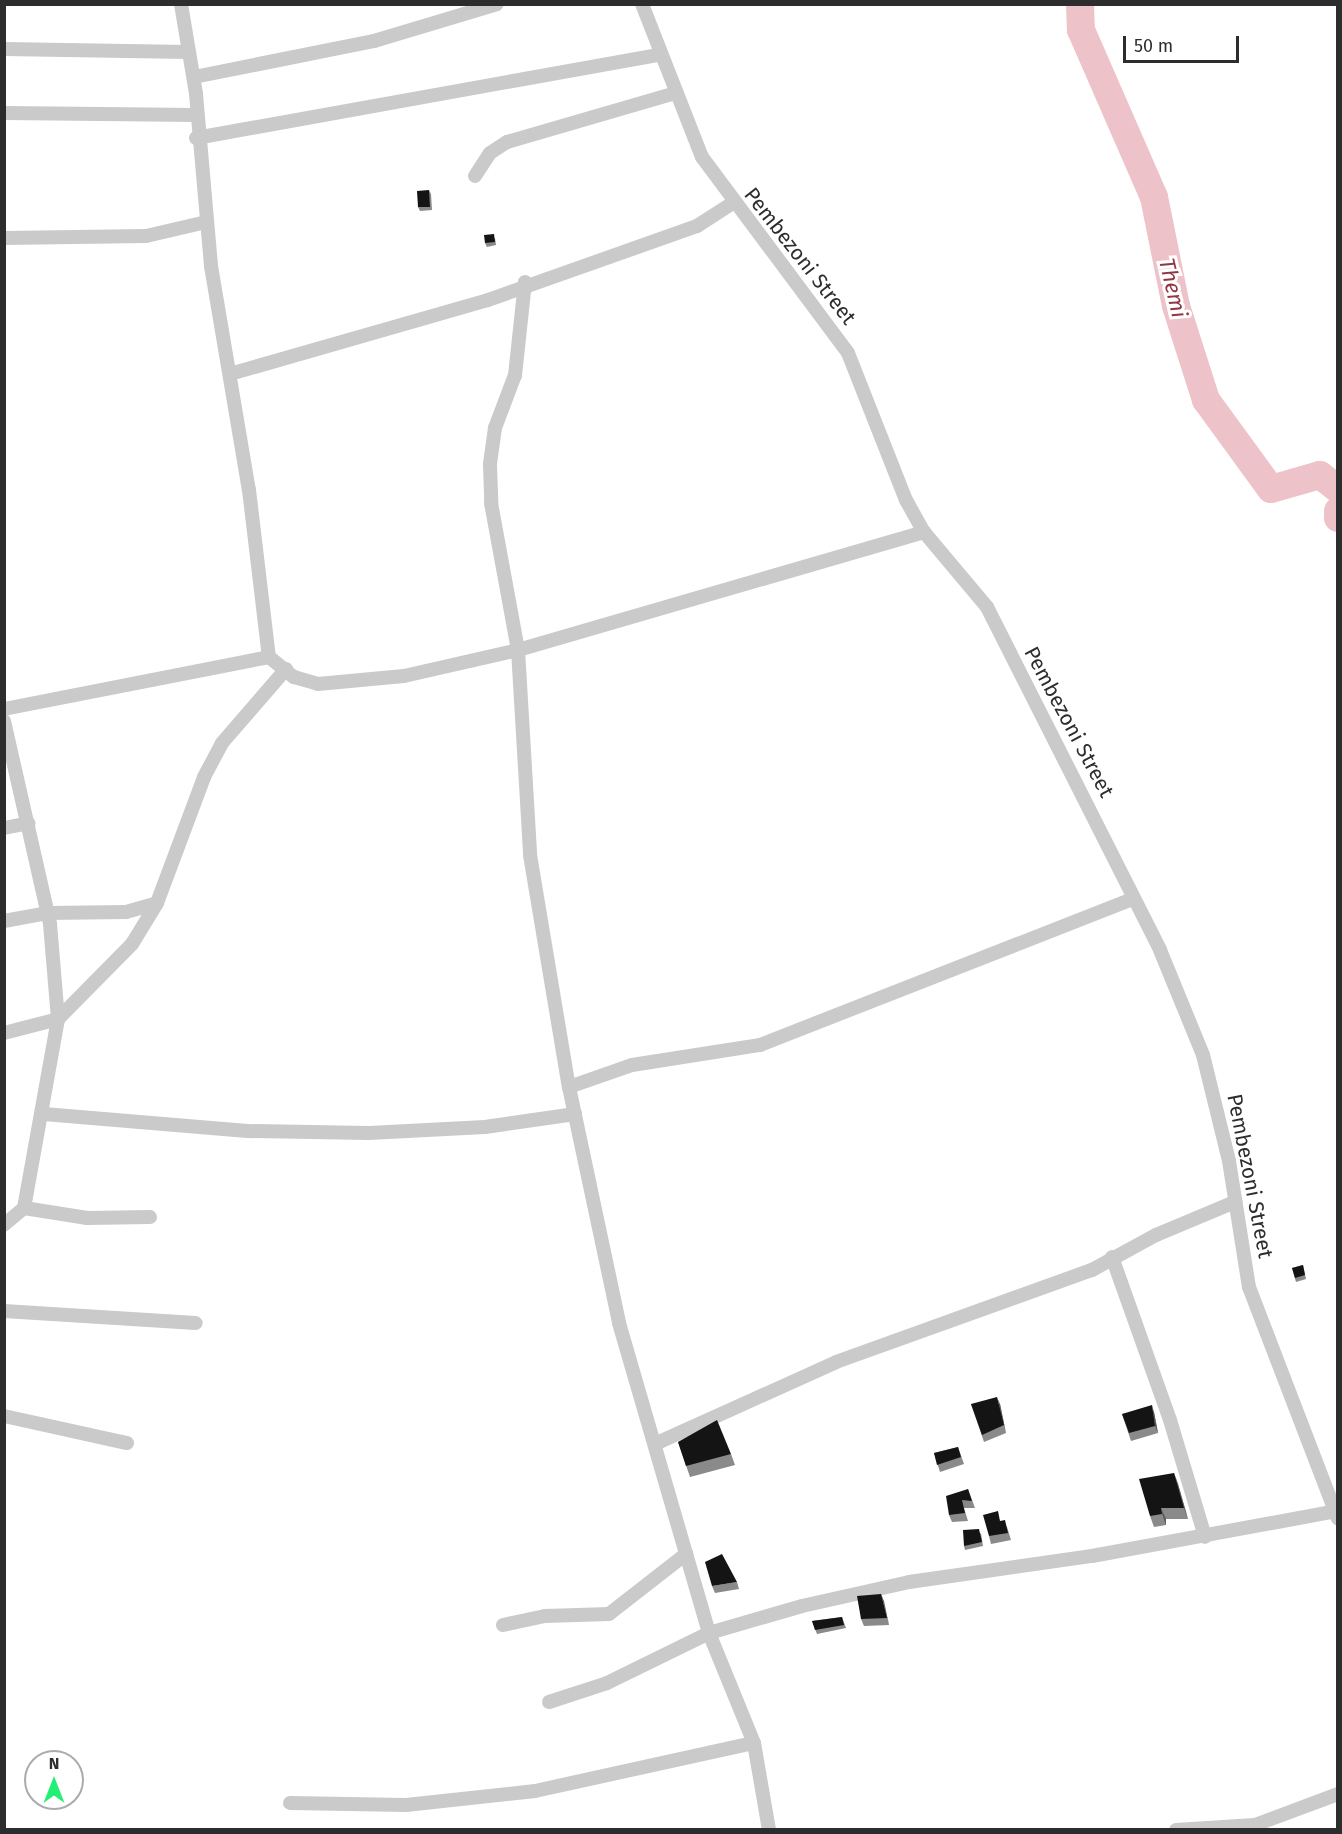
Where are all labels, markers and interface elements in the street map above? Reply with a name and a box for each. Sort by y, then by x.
scale bar [1126,24,1242,62]
text: 50 m [1134,35,1173,57]
street label: Pembezoni Street [739,183,861,329]
water label: Themi [1153,256,1193,320]
street label: Pembezoni Street [1019,642,1119,802]
street label: Pembezoni Street [1222,1092,1278,1260]
north arrow [24,1750,84,1810]
text: N [49,1754,59,1773]

